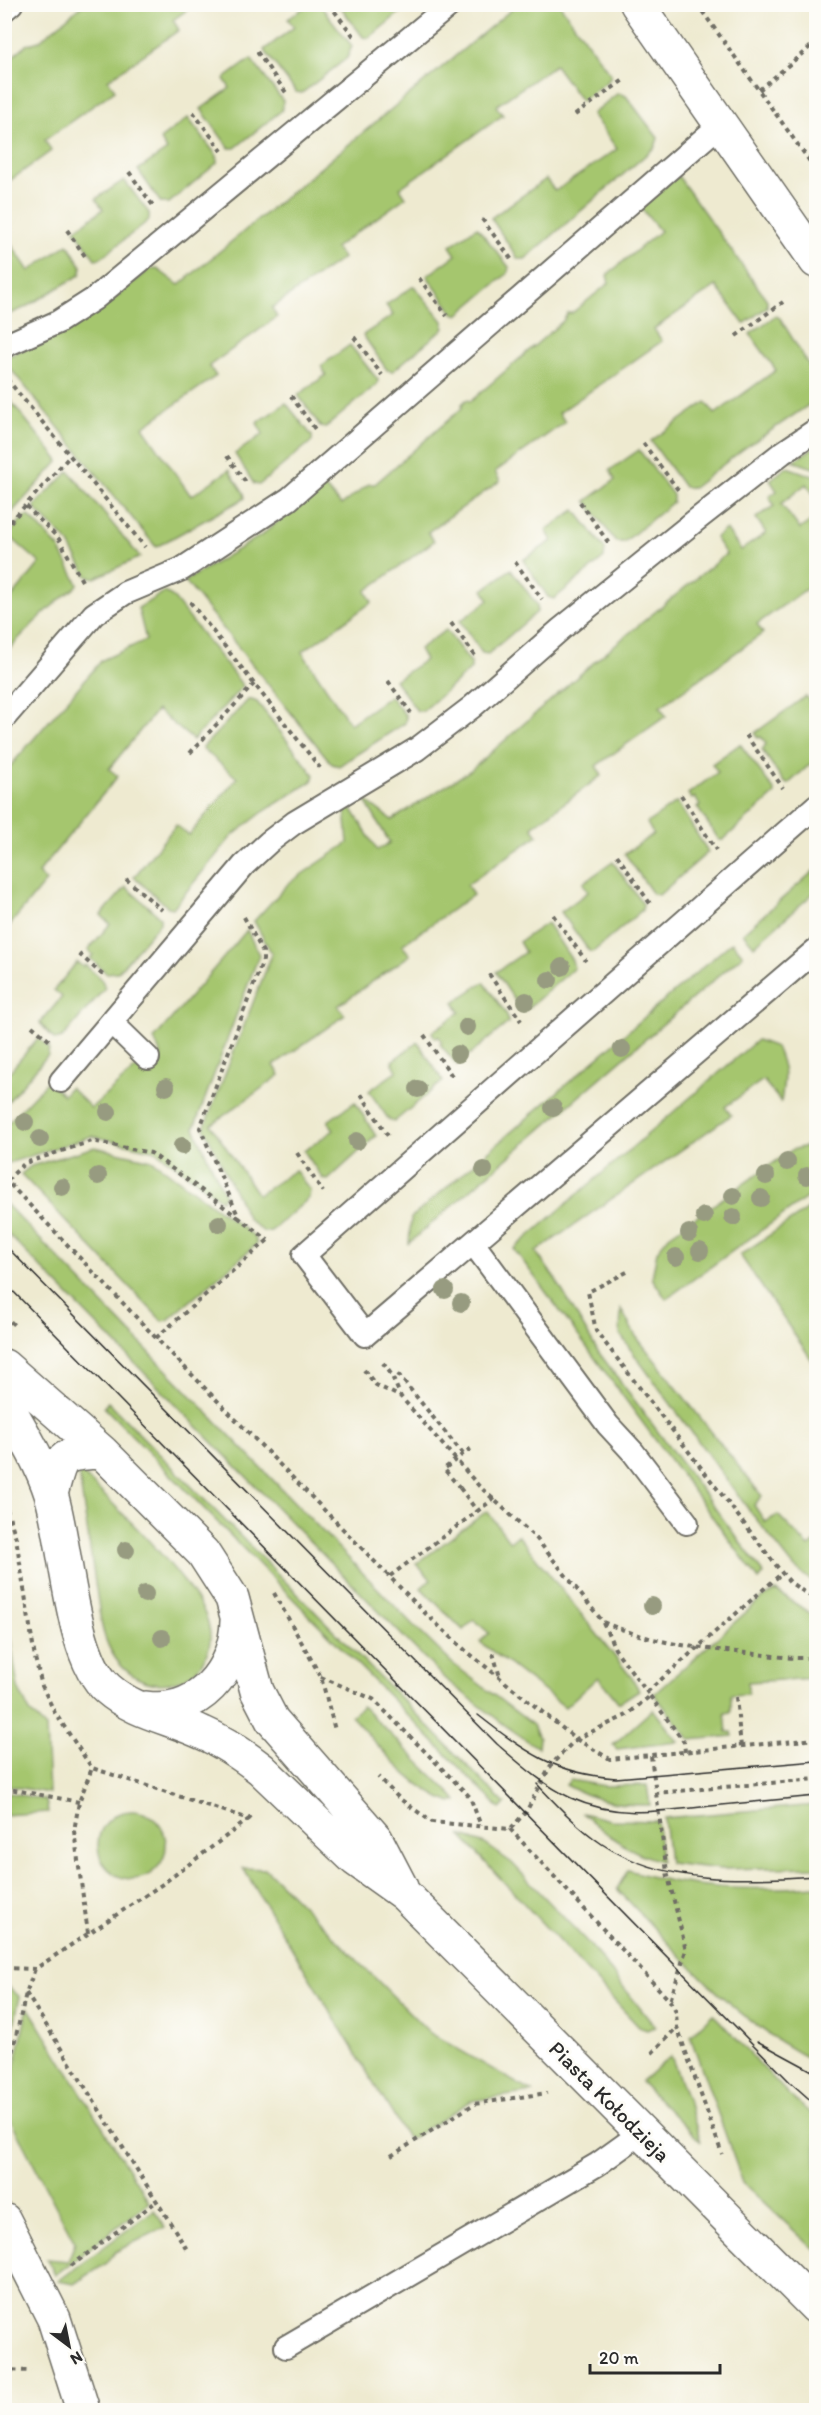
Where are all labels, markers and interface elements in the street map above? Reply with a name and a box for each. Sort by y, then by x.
street label: Piasta Kołodzieja [543,2035,676,2168]
north arrow [39,2316,99,2376]
scale bar [590,2337,720,2375]
text: N [67,2347,86,2369]
text: 20 m [599,2347,639,2369]

